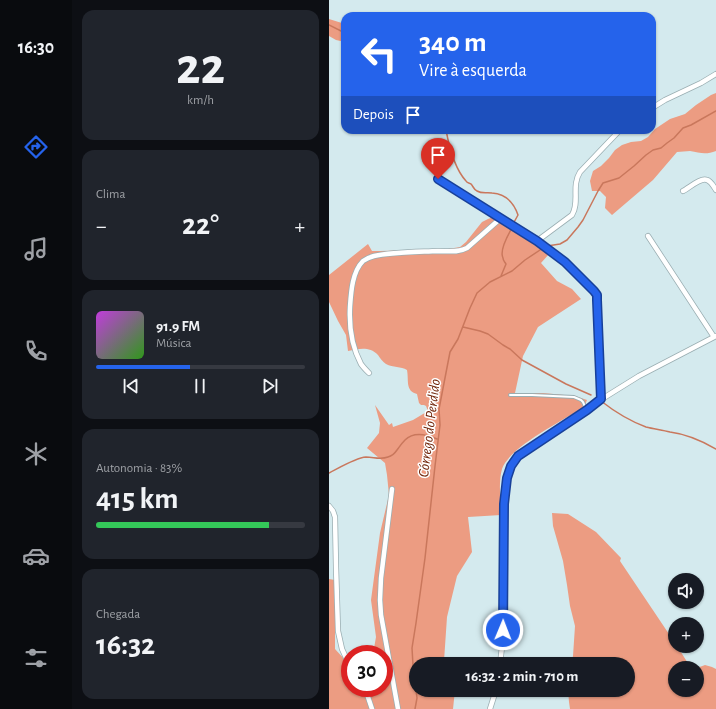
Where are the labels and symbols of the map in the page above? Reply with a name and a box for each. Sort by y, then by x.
pin [421,138,455,179]
water label: Córrego do Perdido [416,378,443,478]
position arrow [482,609,524,651]
speed limit sign: 30 [341,645,393,697]

